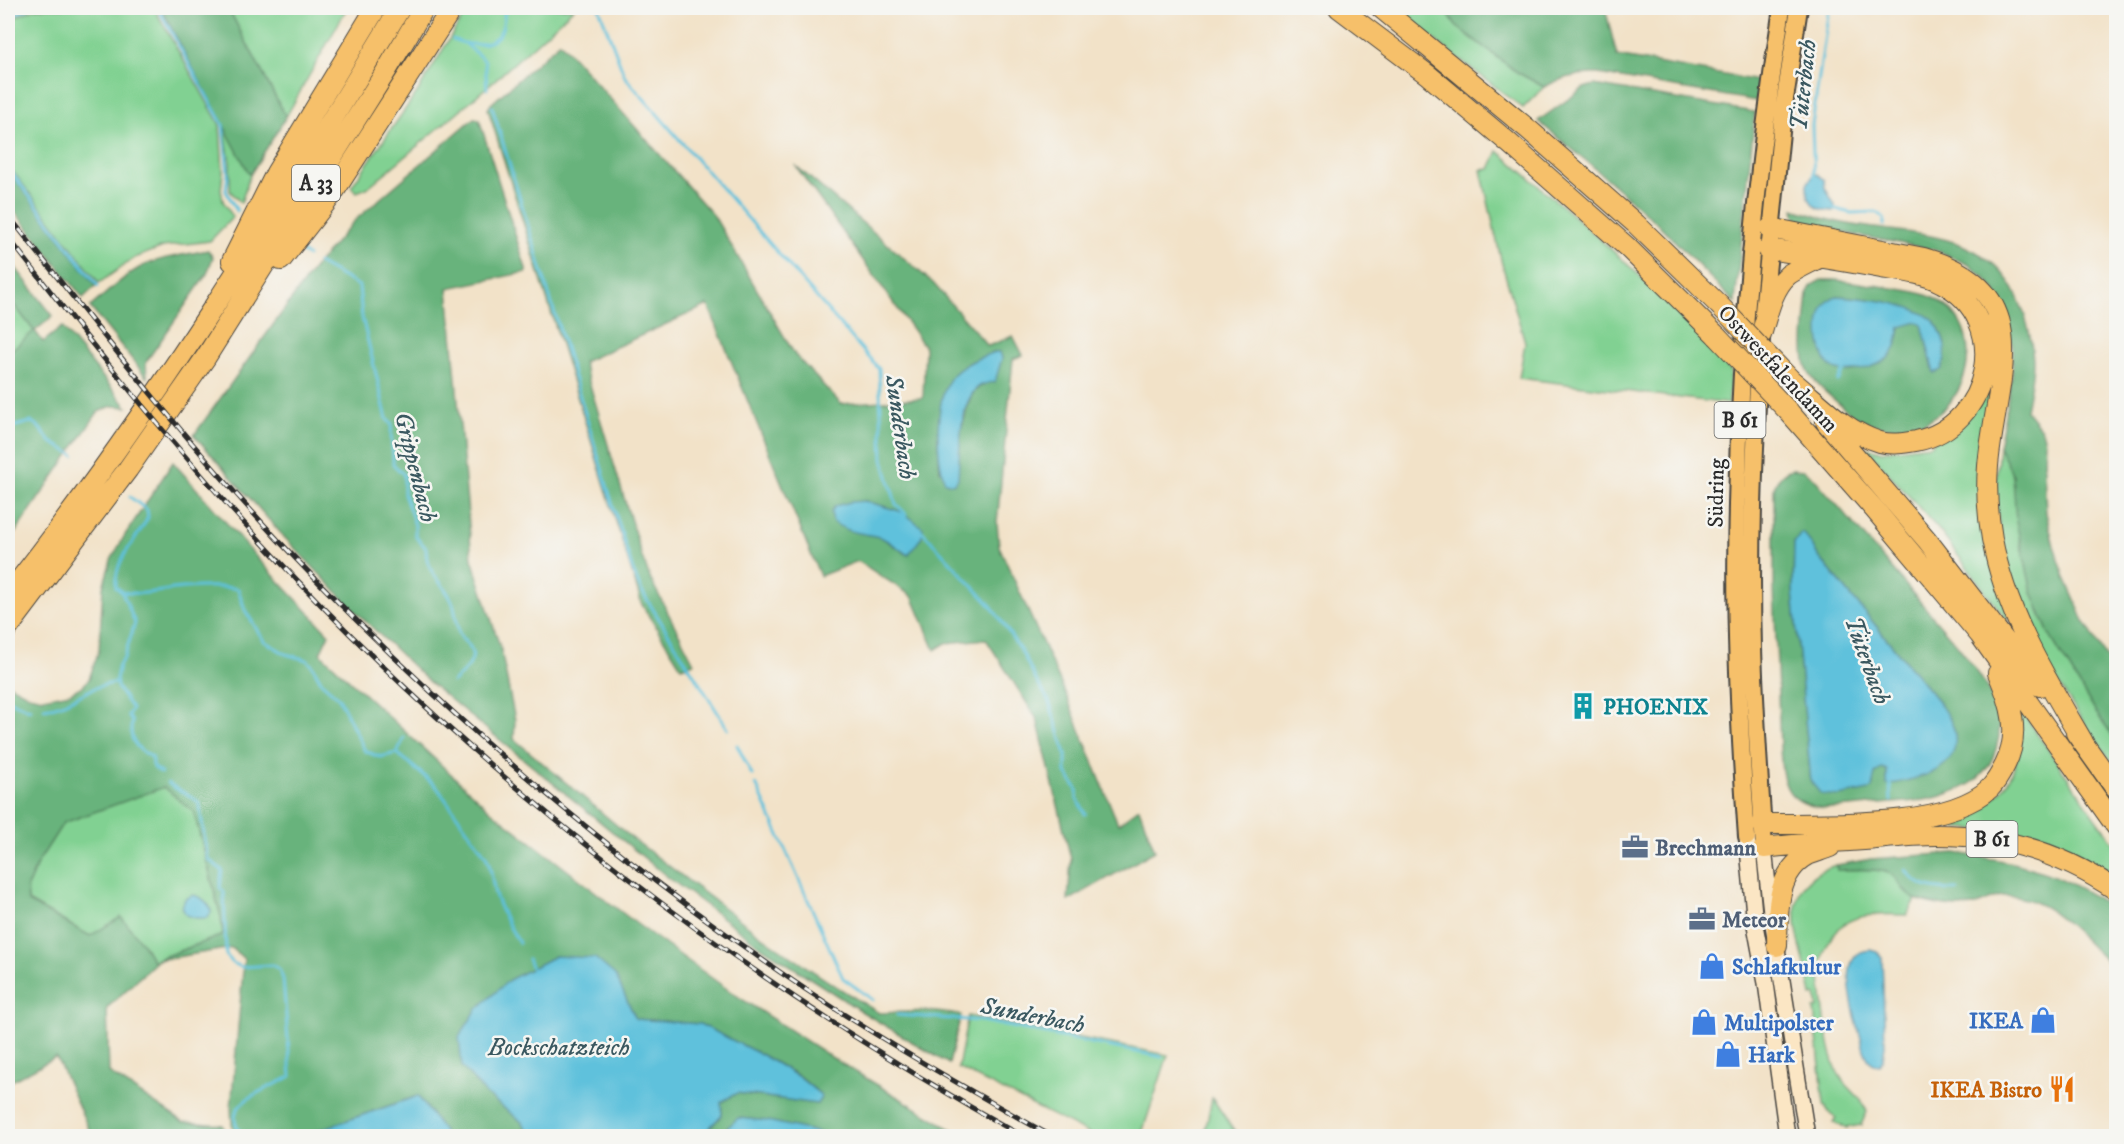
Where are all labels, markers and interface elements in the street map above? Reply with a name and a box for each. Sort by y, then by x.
water label: Tüterbach [1784,38,1824,132]
road number: A 33 [292,165,340,201]
street label: Ostwestfalendamm [1712,300,1844,438]
water label: Sunderbach [878,372,922,482]
road number: B 61 [1714,402,1766,438]
water label: Grippenbach [387,409,443,526]
street label: Südring [1702,458,1731,528]
water label: Tüterbach [1837,612,1897,709]
building icon: PHOENIX [1568,691,1598,721]
place label: PHOENIX [1603,694,1708,721]
road number: B 61 [1966,821,2018,857]
office icon: Brechmann [1620,832,1650,862]
place label: Brechmann [1655,835,1756,862]
office icon: Meteor [1687,904,1717,934]
place label: Meteor [1722,907,1787,934]
shop icon: Schlafkultur [1697,951,1727,981]
place label: Schlafkultur [1732,954,1842,981]
water label: Sunderbach [977,991,1088,1041]
shop icon: IKEA [2028,1005,2058,1035]
shop icon: Multipolster [1689,1007,1719,1037]
place label: IKEA [1969,1008,2024,1035]
place label: Multipolster [1724,1010,1834,1037]
water label: Bockschatzteich [487,1033,630,1063]
shop icon: Hark [1713,1039,1743,1069]
place label: Hark [1748,1042,1796,1069]
restaurant icon: IKEA Bistro [2047,1074,2077,1104]
place label: IKEA Bistro [1930,1077,2042,1104]

